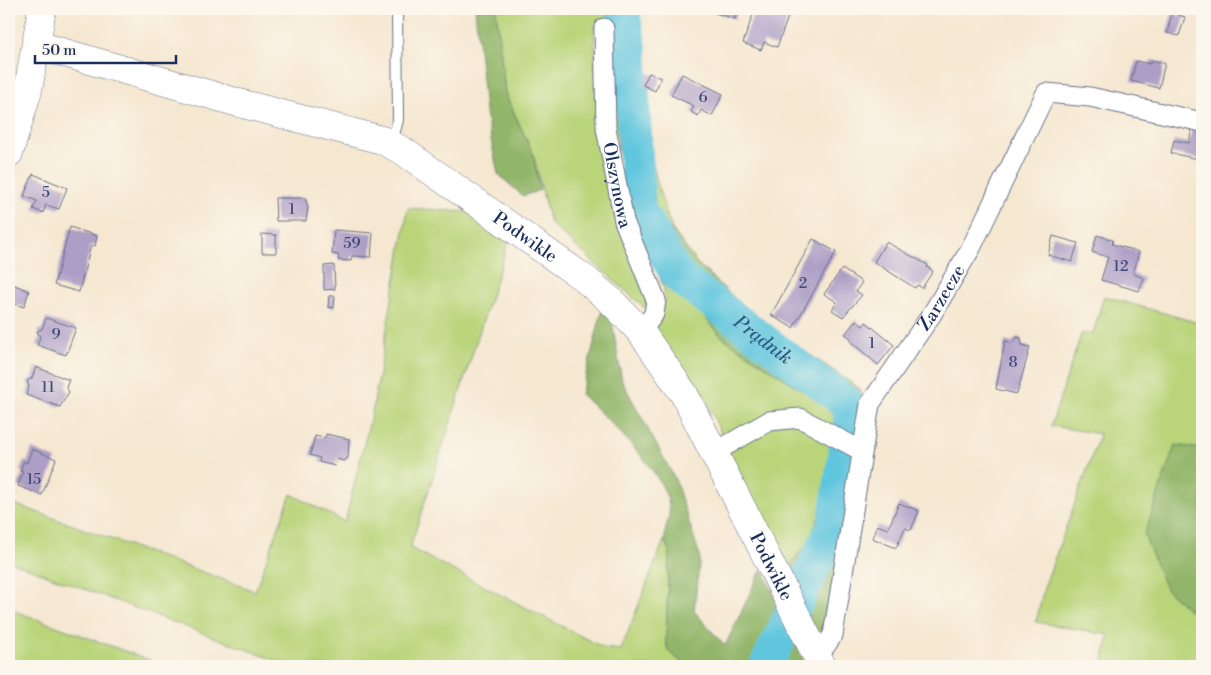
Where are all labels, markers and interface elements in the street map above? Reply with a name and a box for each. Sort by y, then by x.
scale bar [35,32,176,64]
text: 50 m [42,41,76,60]
house number: 6 [698,88,708,107]
street label: Olszynowa [597,140,638,232]
house number: 5 [42,183,50,202]
house number: 1 [289,200,296,219]
street label: Podwikle [488,206,562,268]
house number: 59 [343,234,361,253]
house number: 12 [1113,257,1129,276]
street label: Zarzecze [912,261,970,335]
house number: 2 [799,274,807,293]
water label: Prądnik [728,310,797,370]
house number: 9 [51,325,61,344]
house number: 1 [869,334,876,353]
house number: 8 [1008,353,1018,372]
house number: 11 [41,378,55,397]
house number: 15 [27,470,41,489]
street label: Podwikle [744,528,798,604]

